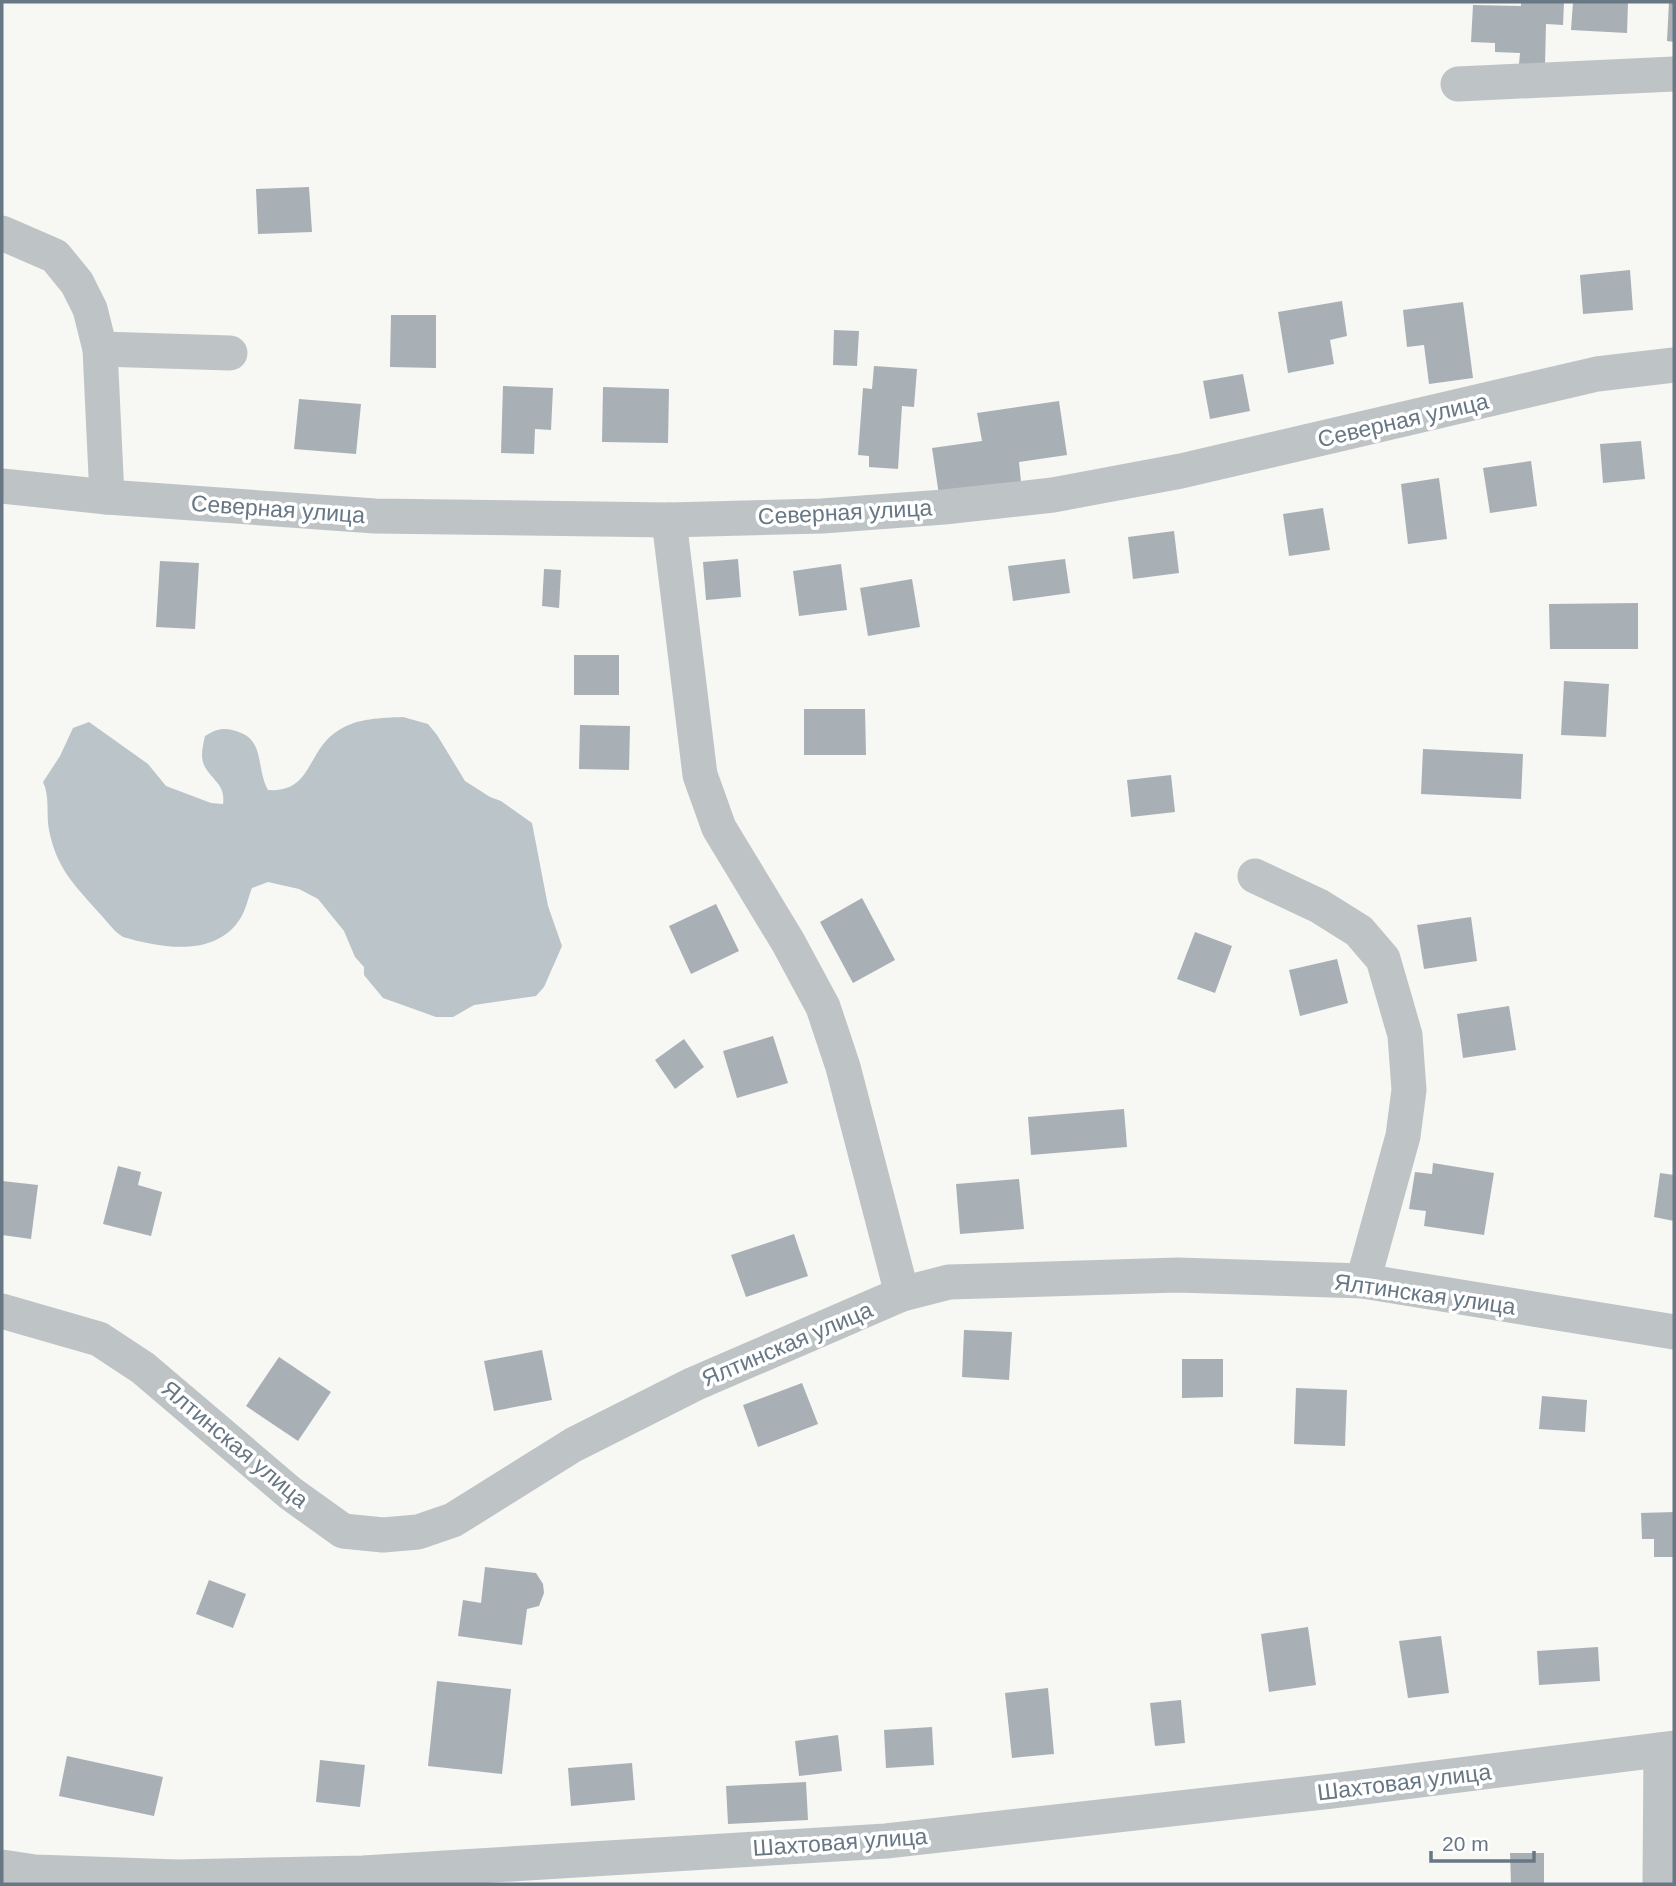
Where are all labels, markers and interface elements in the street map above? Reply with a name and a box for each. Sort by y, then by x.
street label: Северная улица [1315,388,1491,452]
street label: Северная улица [190,490,366,528]
street label: Северная улица [757,494,933,530]
street label: Ялтинская улица [1333,1268,1518,1320]
street label: Ялтинская улица [698,1296,877,1392]
street label: Ялтинская улица [157,1375,314,1513]
street label: Шахтовая улица [1316,1758,1493,1806]
scale bar [1431,1820,1534,1864]
street label: Шахтовая улица [752,1823,928,1861]
text: 20 m [1442,1832,1489,1855]

